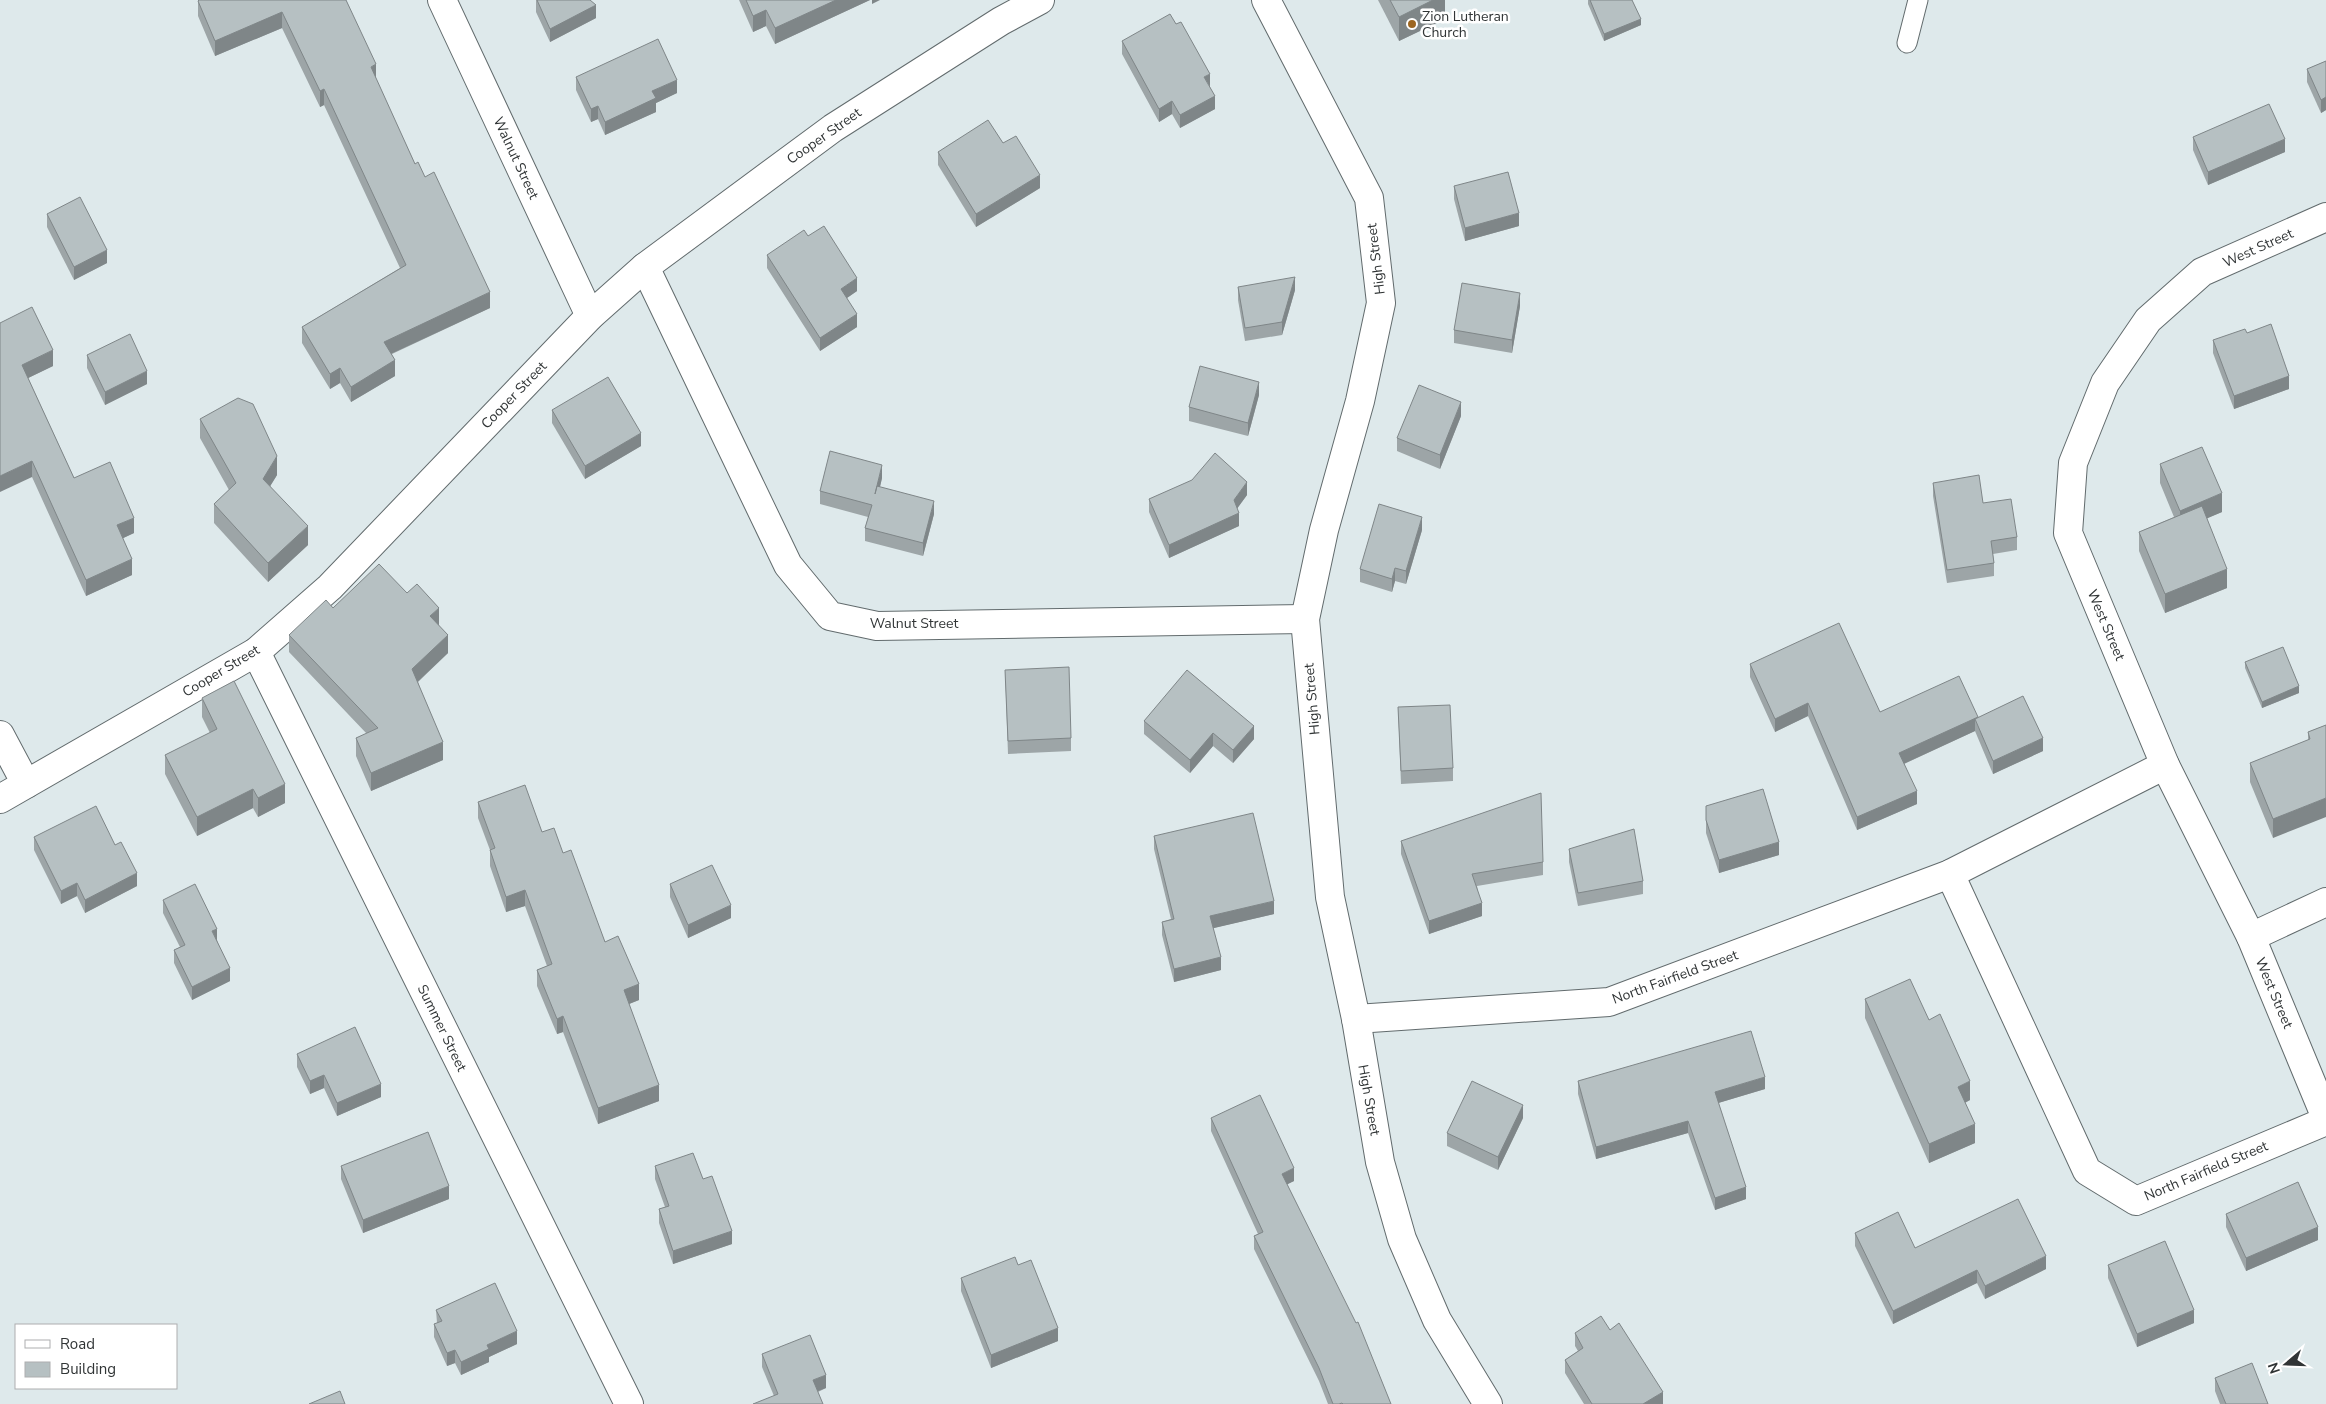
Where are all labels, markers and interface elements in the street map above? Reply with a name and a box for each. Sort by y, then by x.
place label: Zion Lutheran Church [1422,7,1509,42]
marker: Zion Lutheran Church [1406,18,1418,30]
street label: Cooper Street [783,103,865,169]
street label: Walnut Street [489,114,543,202]
street label: High Street [1362,222,1390,296]
street label: West Street [2220,224,2296,272]
street label: Cooper Street [477,357,551,433]
street label: West Street [2083,587,2130,664]
street label: Walnut Street [870,614,958,633]
street label: Cooper Street [179,640,263,702]
street label: High Street [1299,662,1325,736]
street label: North Fairfield Street [1609,945,1741,1009]
street label: West Street [2251,955,2298,1032]
street label: Summer Street [413,981,471,1075]
street label: High Street [1353,1063,1385,1137]
street label: North Fairfield Street [2141,1136,2271,1206]
legend [15,1324,178,1389]
text: Road [60,1334,95,1354]
north arrow [2261,1339,2311,1389]
text: Building [60,1359,116,1379]
text: N [2263,1360,2285,1376]

